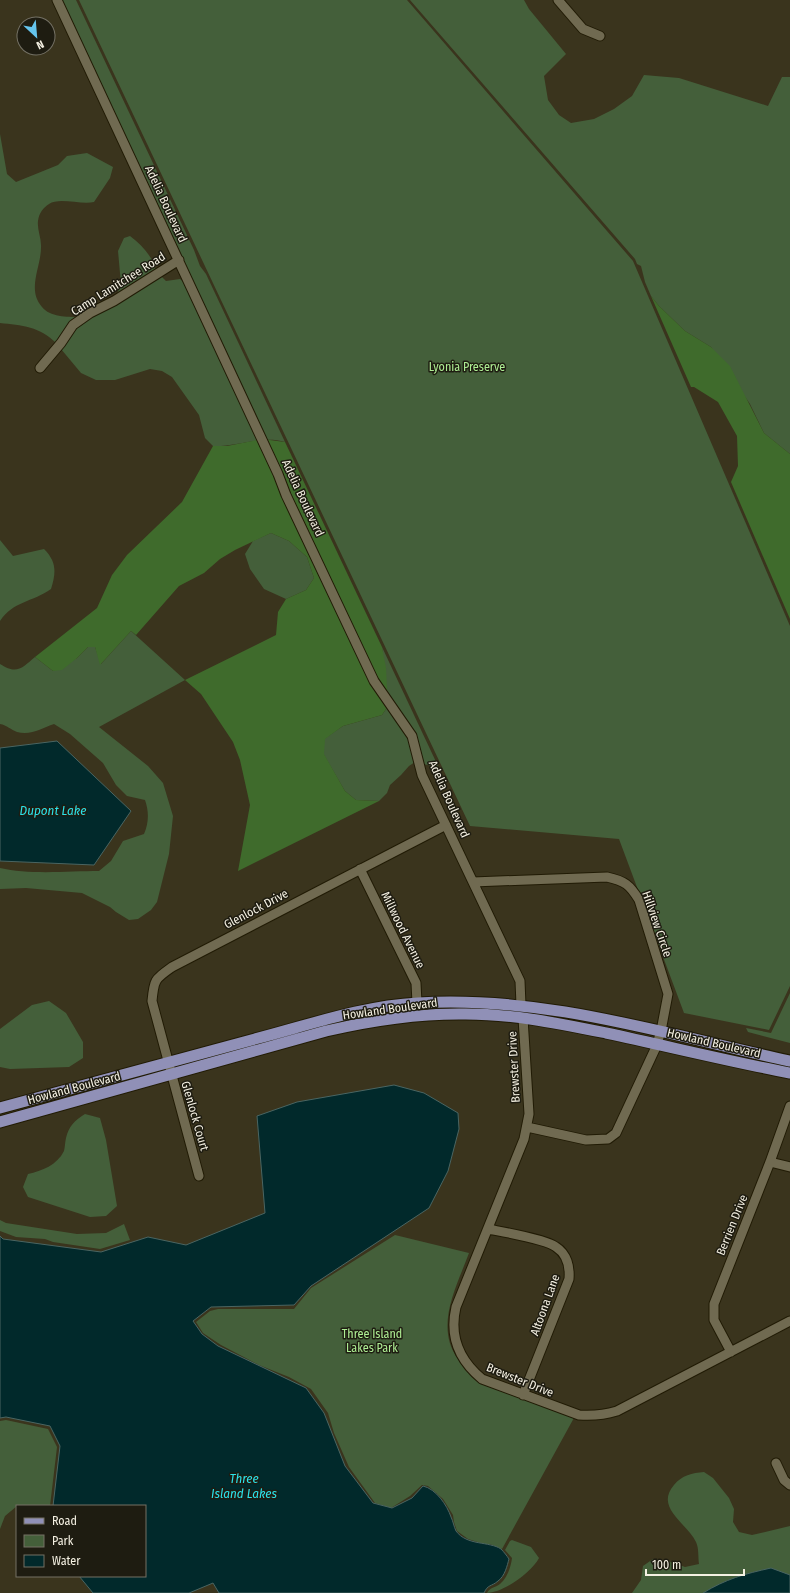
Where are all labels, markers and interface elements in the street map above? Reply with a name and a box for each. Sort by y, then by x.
north arrow [16,16,56,56]
text: N [34,37,46,52]
street label: Adelia Boulevard [142,163,190,245]
street label: Camp Lamitchee Road [68,249,168,319]
park label: Lyonia Preserve [429,360,505,374]
street label: Adelia Boulevard [279,457,327,539]
street label: Adelia Boulevard [426,758,472,840]
water label: Dupont Lake [20,803,86,818]
street label: Glenlock Drive [222,886,291,932]
street label: Millwood Avenue [378,889,428,971]
street label: Hillview Circle [639,889,675,959]
street label: Howland Boulevard [342,995,438,1023]
street label: Howland Boulevard [666,1025,762,1061]
street label: Brewster Drive [505,1031,523,1103]
street label: Howland Boulevard [26,1069,122,1107]
street label: Glenlock Court [178,1080,212,1152]
street label: Berrien Drive [713,1192,751,1257]
street label: Altoona Lane [527,1272,563,1338]
park label: Three Island Lakes Park [342,1327,402,1355]
street label: Brewster Drive [484,1360,556,1400]
water label: Three Island Lakes [211,1471,277,1501]
legend [16,1505,146,1577]
text: Road [52,1514,77,1528]
text: Park [52,1534,74,1548]
scale bar [646,1551,744,1577]
text: Water [52,1554,81,1568]
text: 100 m [652,1558,681,1572]

